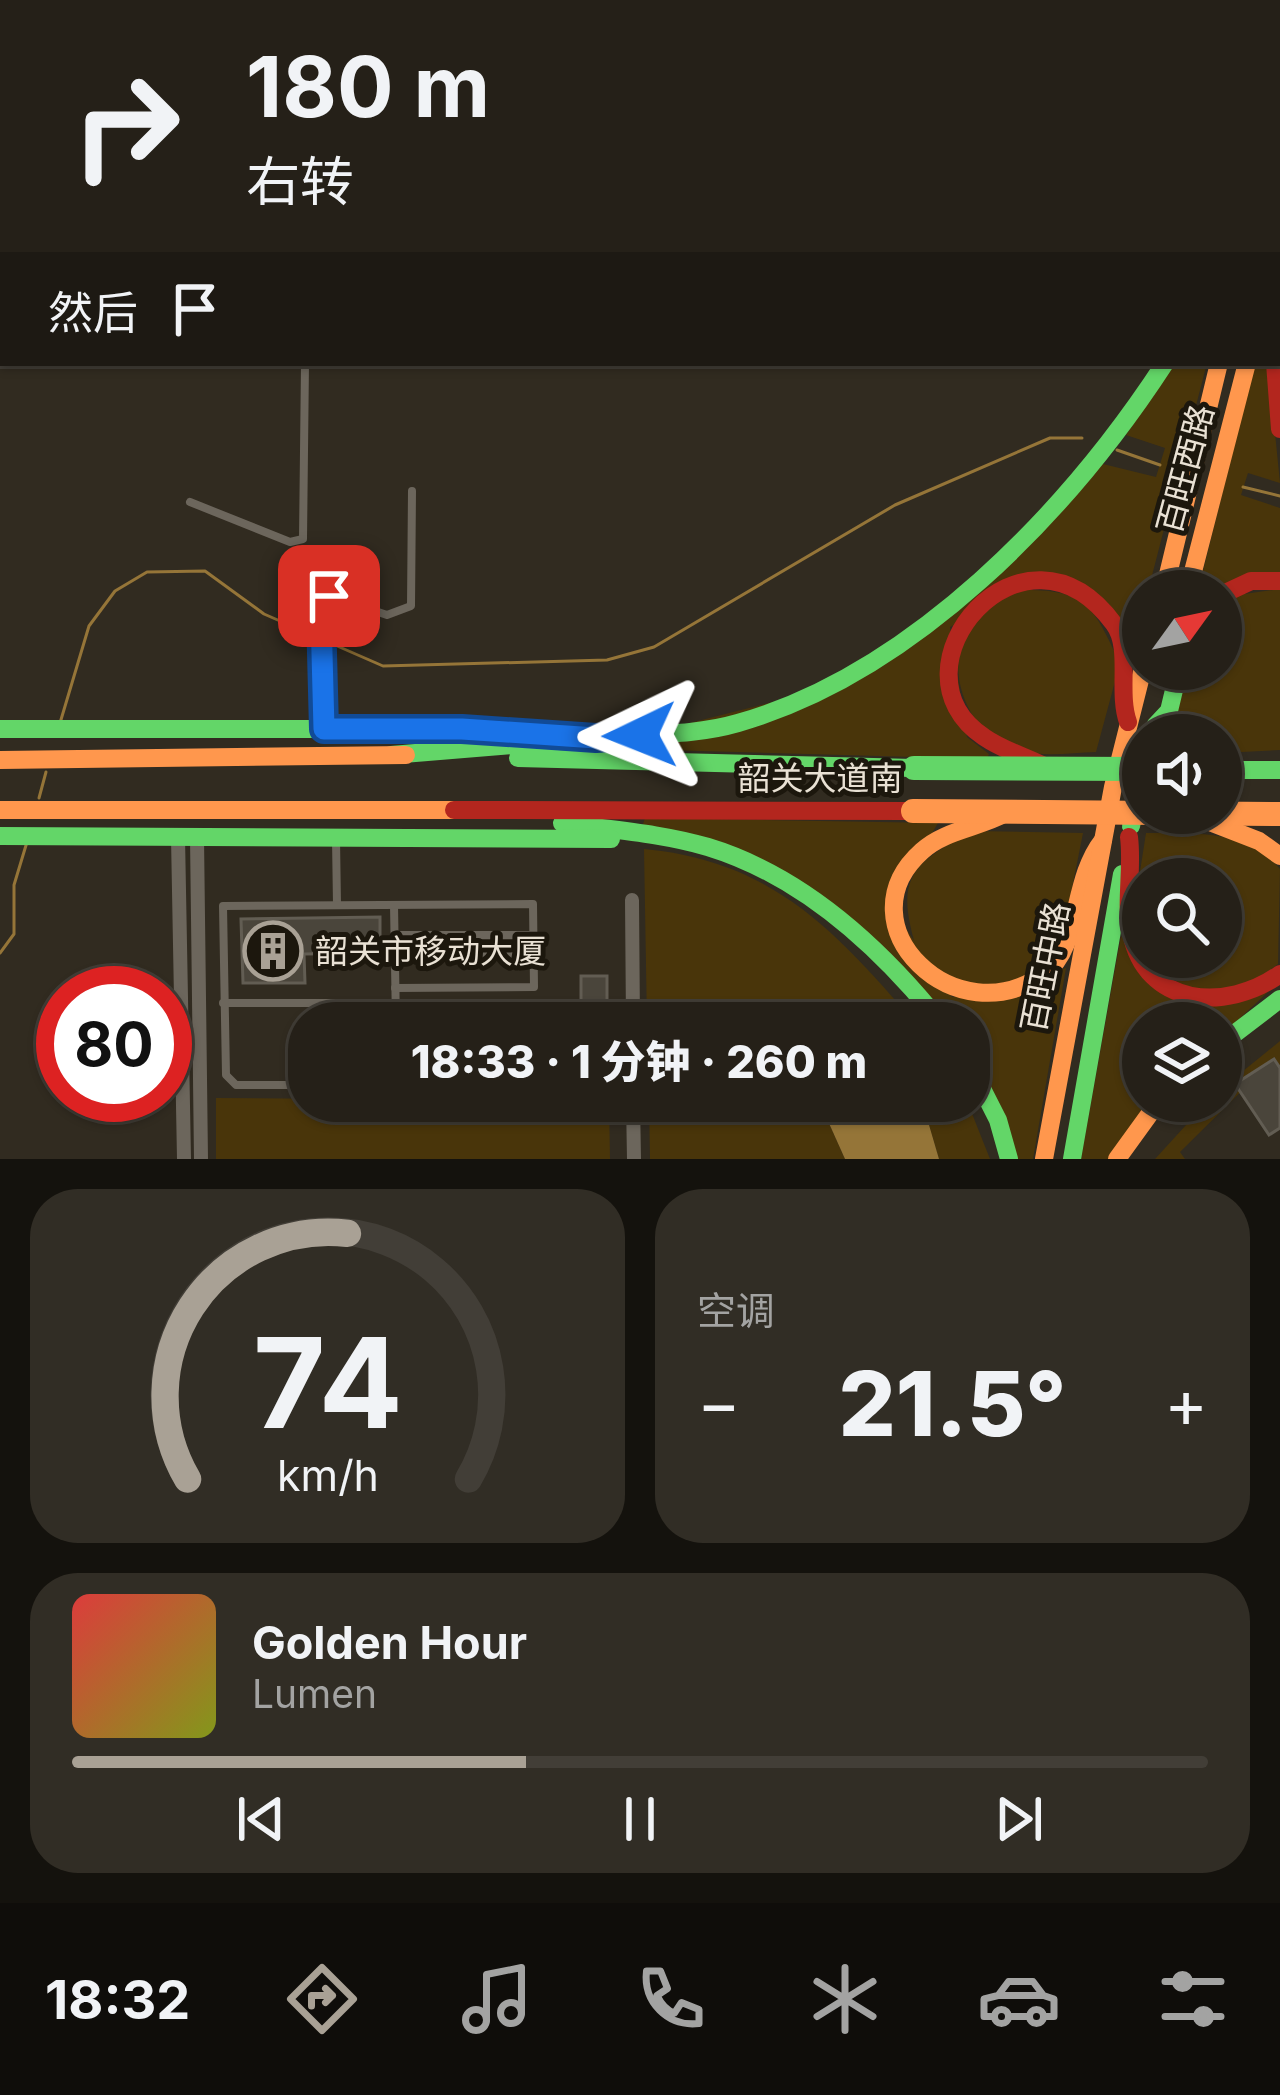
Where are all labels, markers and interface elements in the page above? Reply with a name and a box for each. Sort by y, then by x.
text: 180 m [246,36,490,137]
icon: right [48,48,204,204]
text: 右转 [246,149,354,214]
icon: arrive [162,276,228,342]
text: 然后 [48,285,138,340]
street label: 百旺西路 [1149,400,1221,538]
pin [278,545,380,647]
icon: arrive [296,563,362,629]
north arrow [1122,570,1242,690]
map controls [1122,570,1242,1122]
position arrow [577,672,703,798]
button: sound [1122,714,1242,834]
street label: 韶关大道南 [738,758,903,798]
button: search [1122,858,1242,978]
street label: 百旺中路 [1013,898,1077,1036]
building icon: 韶关市移动大厦 [242,920,304,982]
place label: 韶关市移动大厦 [315,931,546,971]
speed limit sign: 80 [36,966,192,1122]
button: layers [1122,1002,1242,1122]
text: 18:33 · 1 分钟 · 260 m [411,1034,867,1089]
text: 空调 [697,1287,775,1334]
text: 74 [253,1307,402,1458]
text: 21.5° [838,1349,1067,1458]
text: − [697,1363,741,1443]
text: + [1164,1363,1208,1443]
text: km/h [277,1449,378,1501]
text: Golden Hour [252,1615,527,1670]
text: Lumen [252,1670,377,1717]
icon: previous [228,1786,294,1852]
icon: pause [607,1786,673,1852]
icon: next [986,1786,1052,1852]
icon: directions [280,1957,364,2041]
icon: music [455,1957,539,2041]
icon: phone [629,1957,713,2041]
icon: climate [803,1957,887,2041]
icon: car [977,1957,1061,2041]
icon: filters [1151,1957,1235,2041]
text: 18:32 [45,1967,190,2032]

